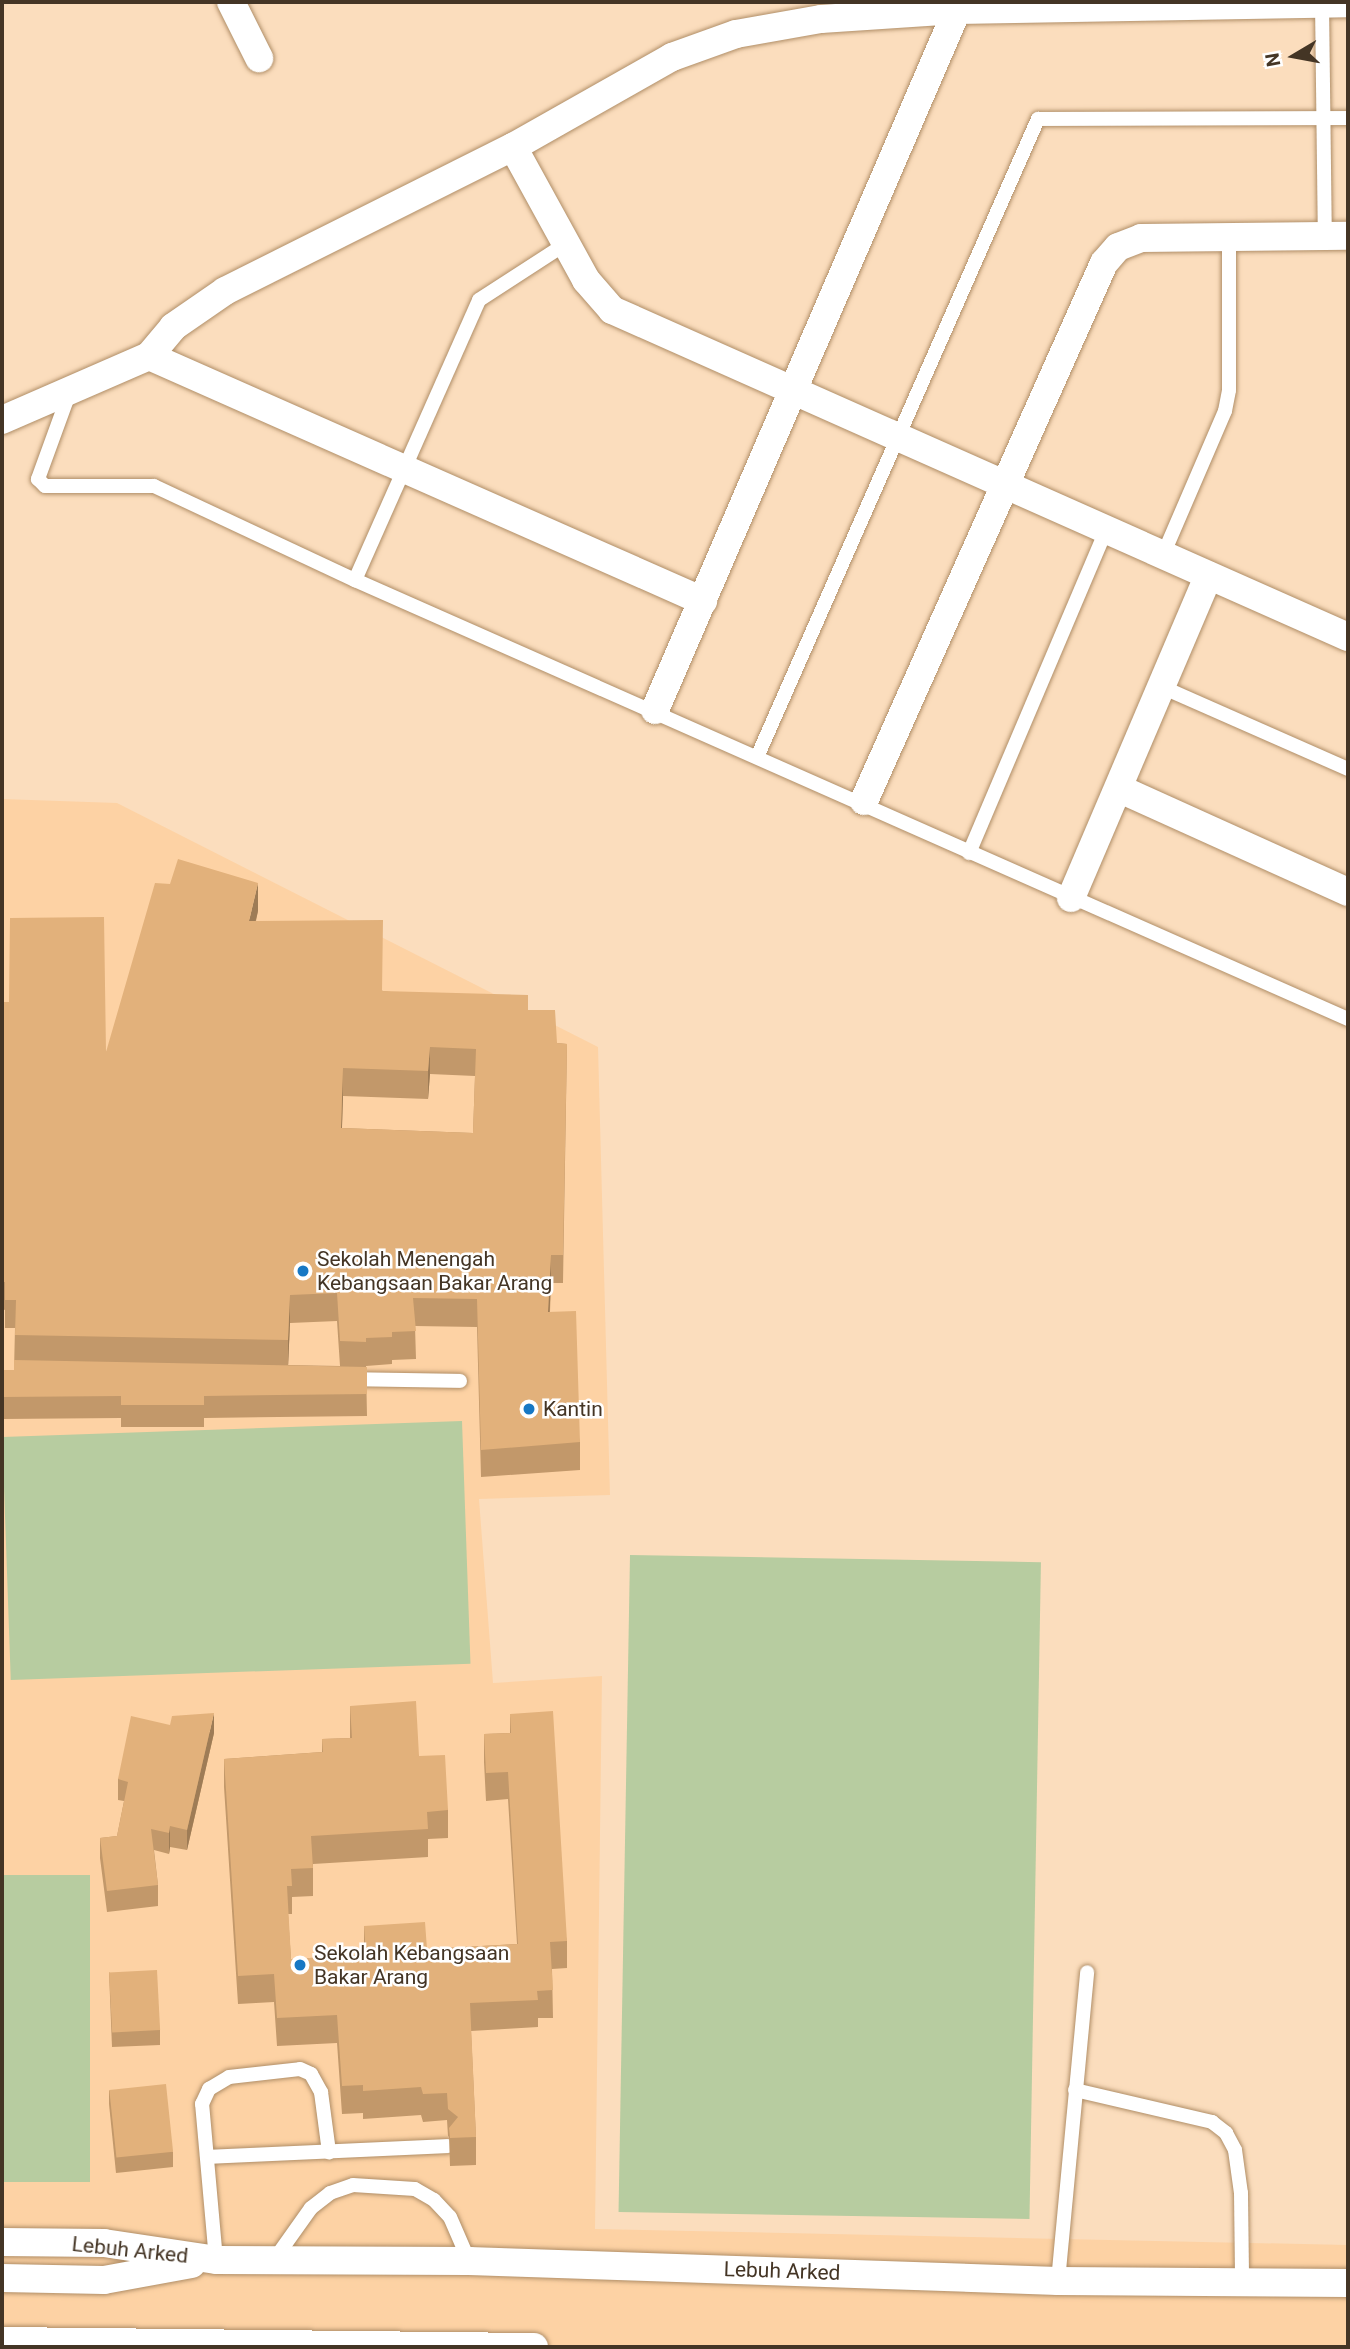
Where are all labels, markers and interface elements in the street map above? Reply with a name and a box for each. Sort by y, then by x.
north arrow [1259,21,1329,91]
text: N [1260,51,1285,68]
place label: Sekolah Menengah Kebangsaan Bakar Arang [317,1246,552,1296]
marker: Sekolah Menengah Kebangsaan Bakar Arang [295,1263,311,1279]
place label: Kantin [543,1396,603,1422]
marker: Kantin [521,1401,537,1417]
place label: Sekolah Kebangsaan Bakar Arang [314,1940,509,1990]
marker: Sekolah Kebangsaan Bakar Arang [292,1957,308,1973]
street label: Lebuh Arked [71,2231,189,2269]
street label: Lebuh Arked [723,2256,841,2286]

